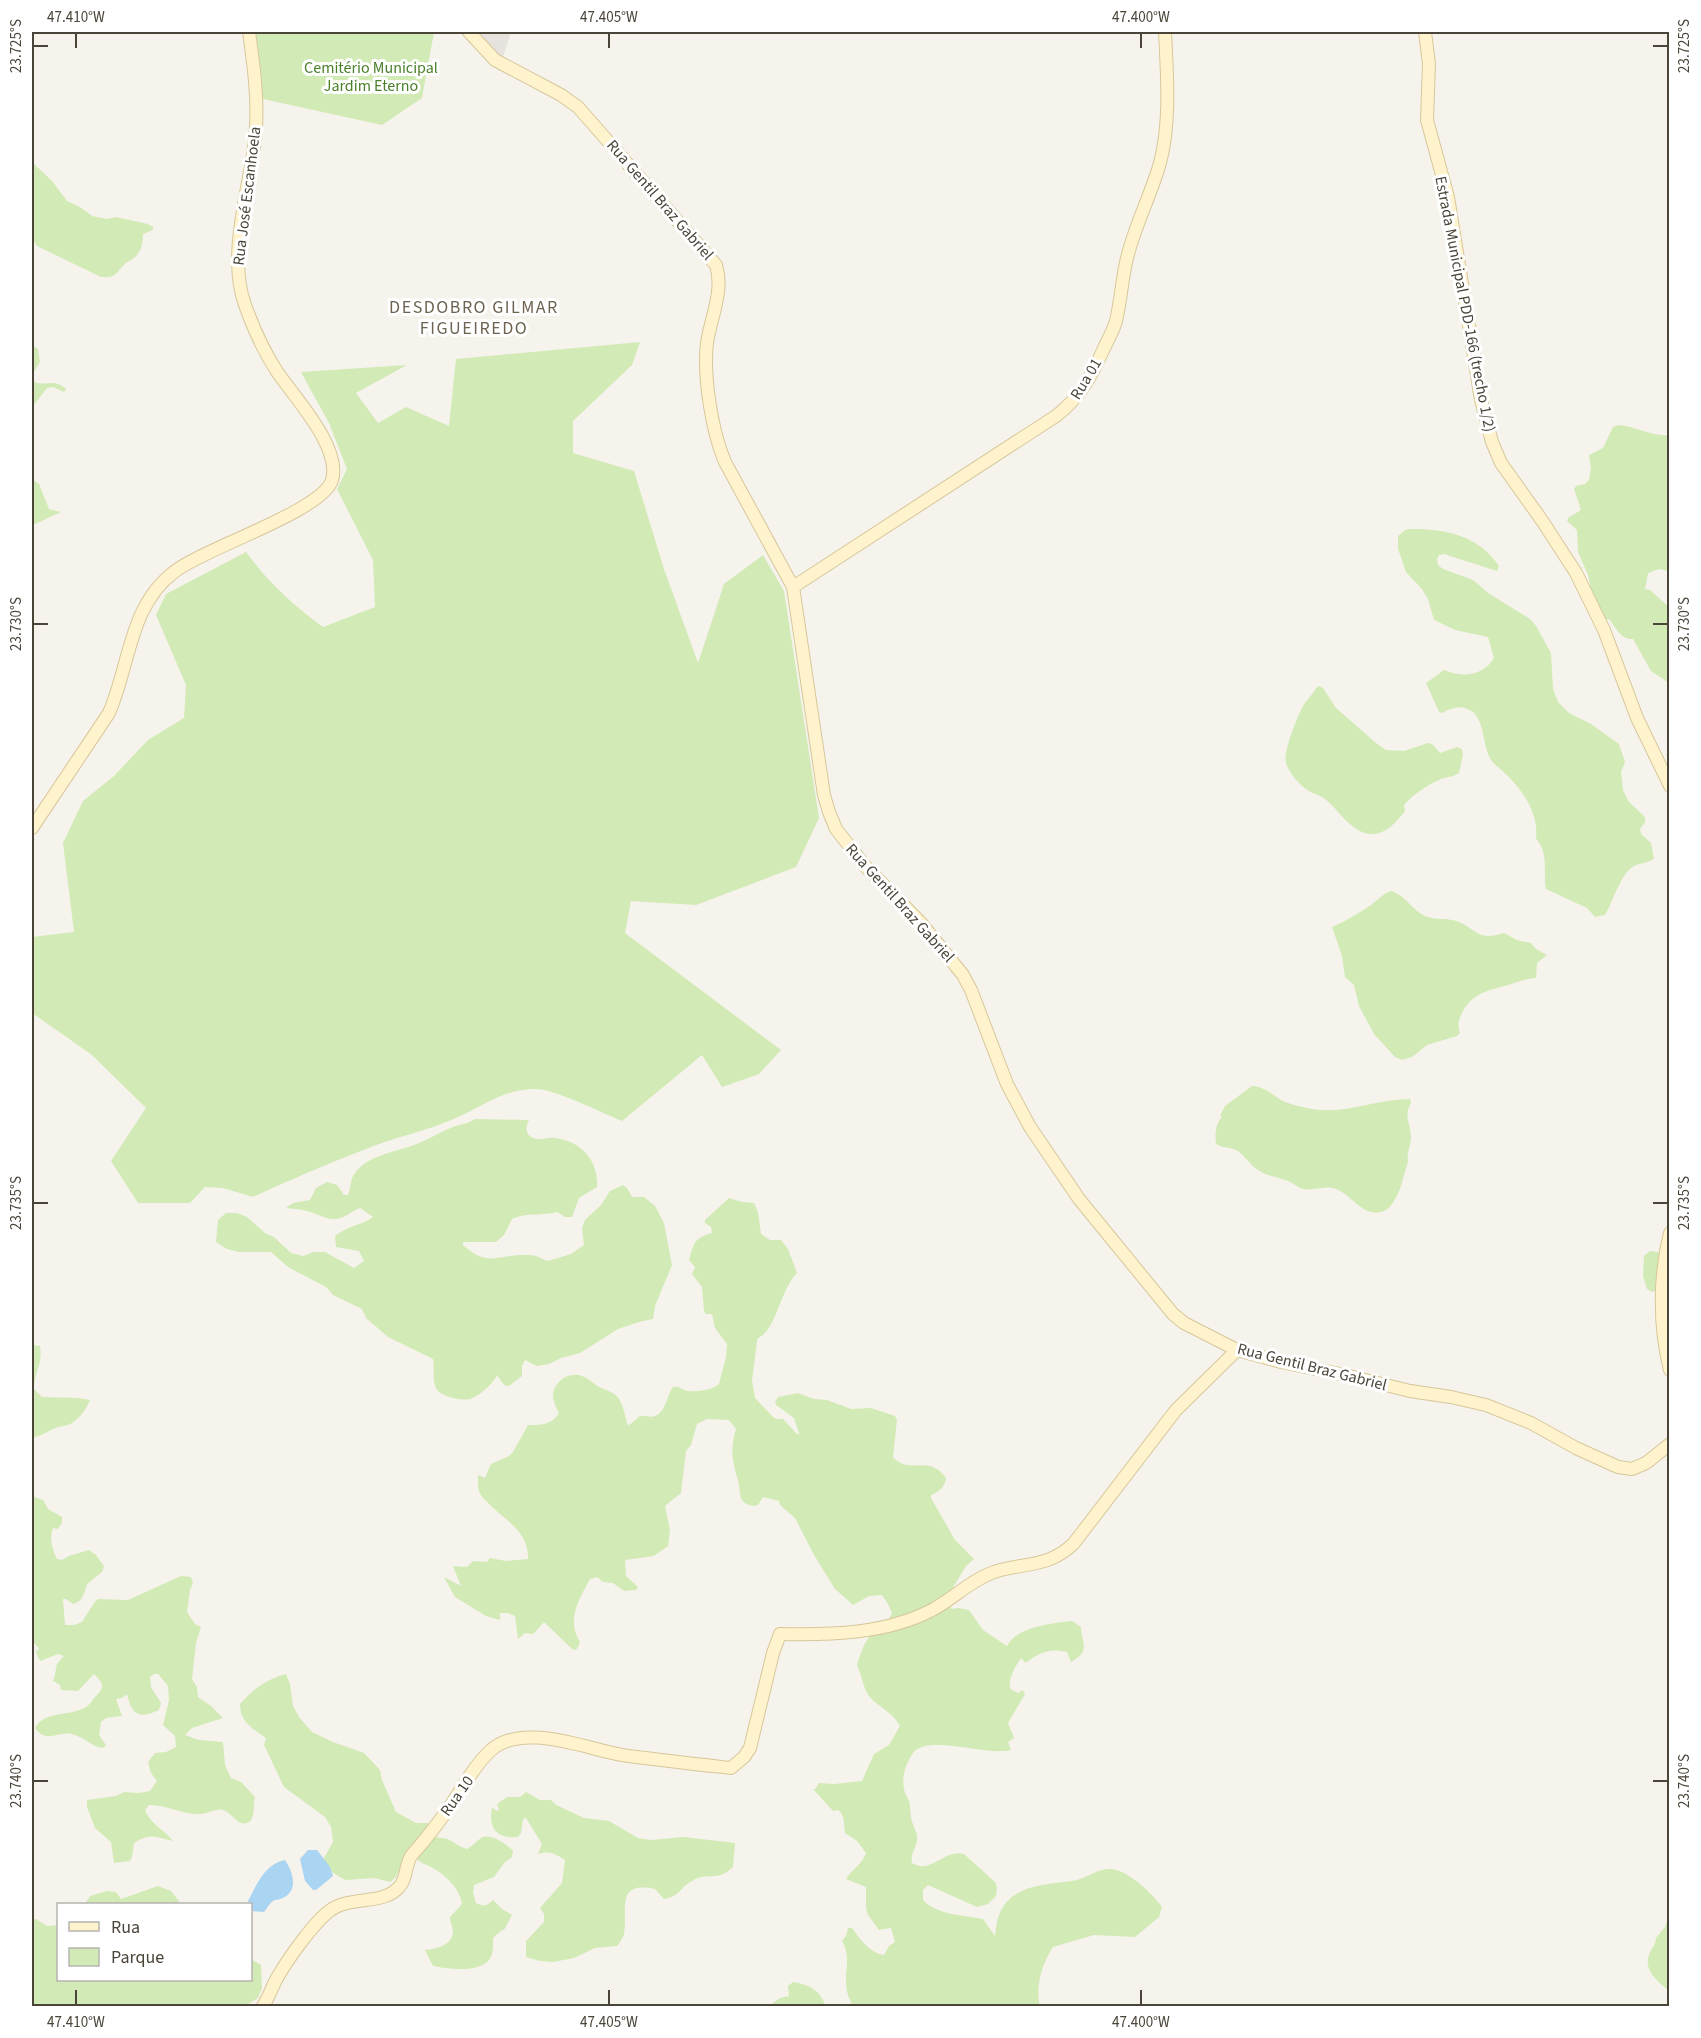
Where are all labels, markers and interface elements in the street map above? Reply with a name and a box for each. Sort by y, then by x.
text: 47.410°W [47,7,105,28]
text: 47.405°W [580,7,638,28]
text: 47.400°W [1112,7,1170,28]
text: 23.725°S [6,19,27,73]
text: 23.725°S [1674,19,1695,73]
park label: Cemitério Municipal Jardim Eterno [304,57,438,97]
street label: Rua José Escanhoela [228,125,266,267]
street label: Rua Gentil Braz Gabriel [601,135,719,265]
street label: Estrada Municipal PDD-166 (trecho 1/2) [1429,174,1501,434]
district label: DESDOBRO GILMAR FIGUEIREDO [389,295,559,341]
street label: Rua 01 [1065,354,1107,404]
text: 23.730°S [6,597,27,651]
text: 23.730°S [1674,597,1695,651]
street label: Rua Gentil Braz Gabriel [841,839,959,967]
text: 23.735°S [6,1176,27,1230]
text: 23.735°S [1674,1176,1695,1230]
street label: Rua Gentil Braz Gabriel [1235,1338,1389,1396]
text: 23.740°S [6,1754,27,1808]
text: 23.740°S [1674,1754,1695,1808]
street label: Rua 10 [435,1771,479,1821]
legend [57,1903,252,1981]
text: Rua [111,1915,140,1940]
text: Parque [111,1945,164,1970]
text: 47.410°W [47,2012,105,2033]
text: 47.405°W [580,2012,638,2033]
text: 47.400°W [1112,2012,1170,2033]

